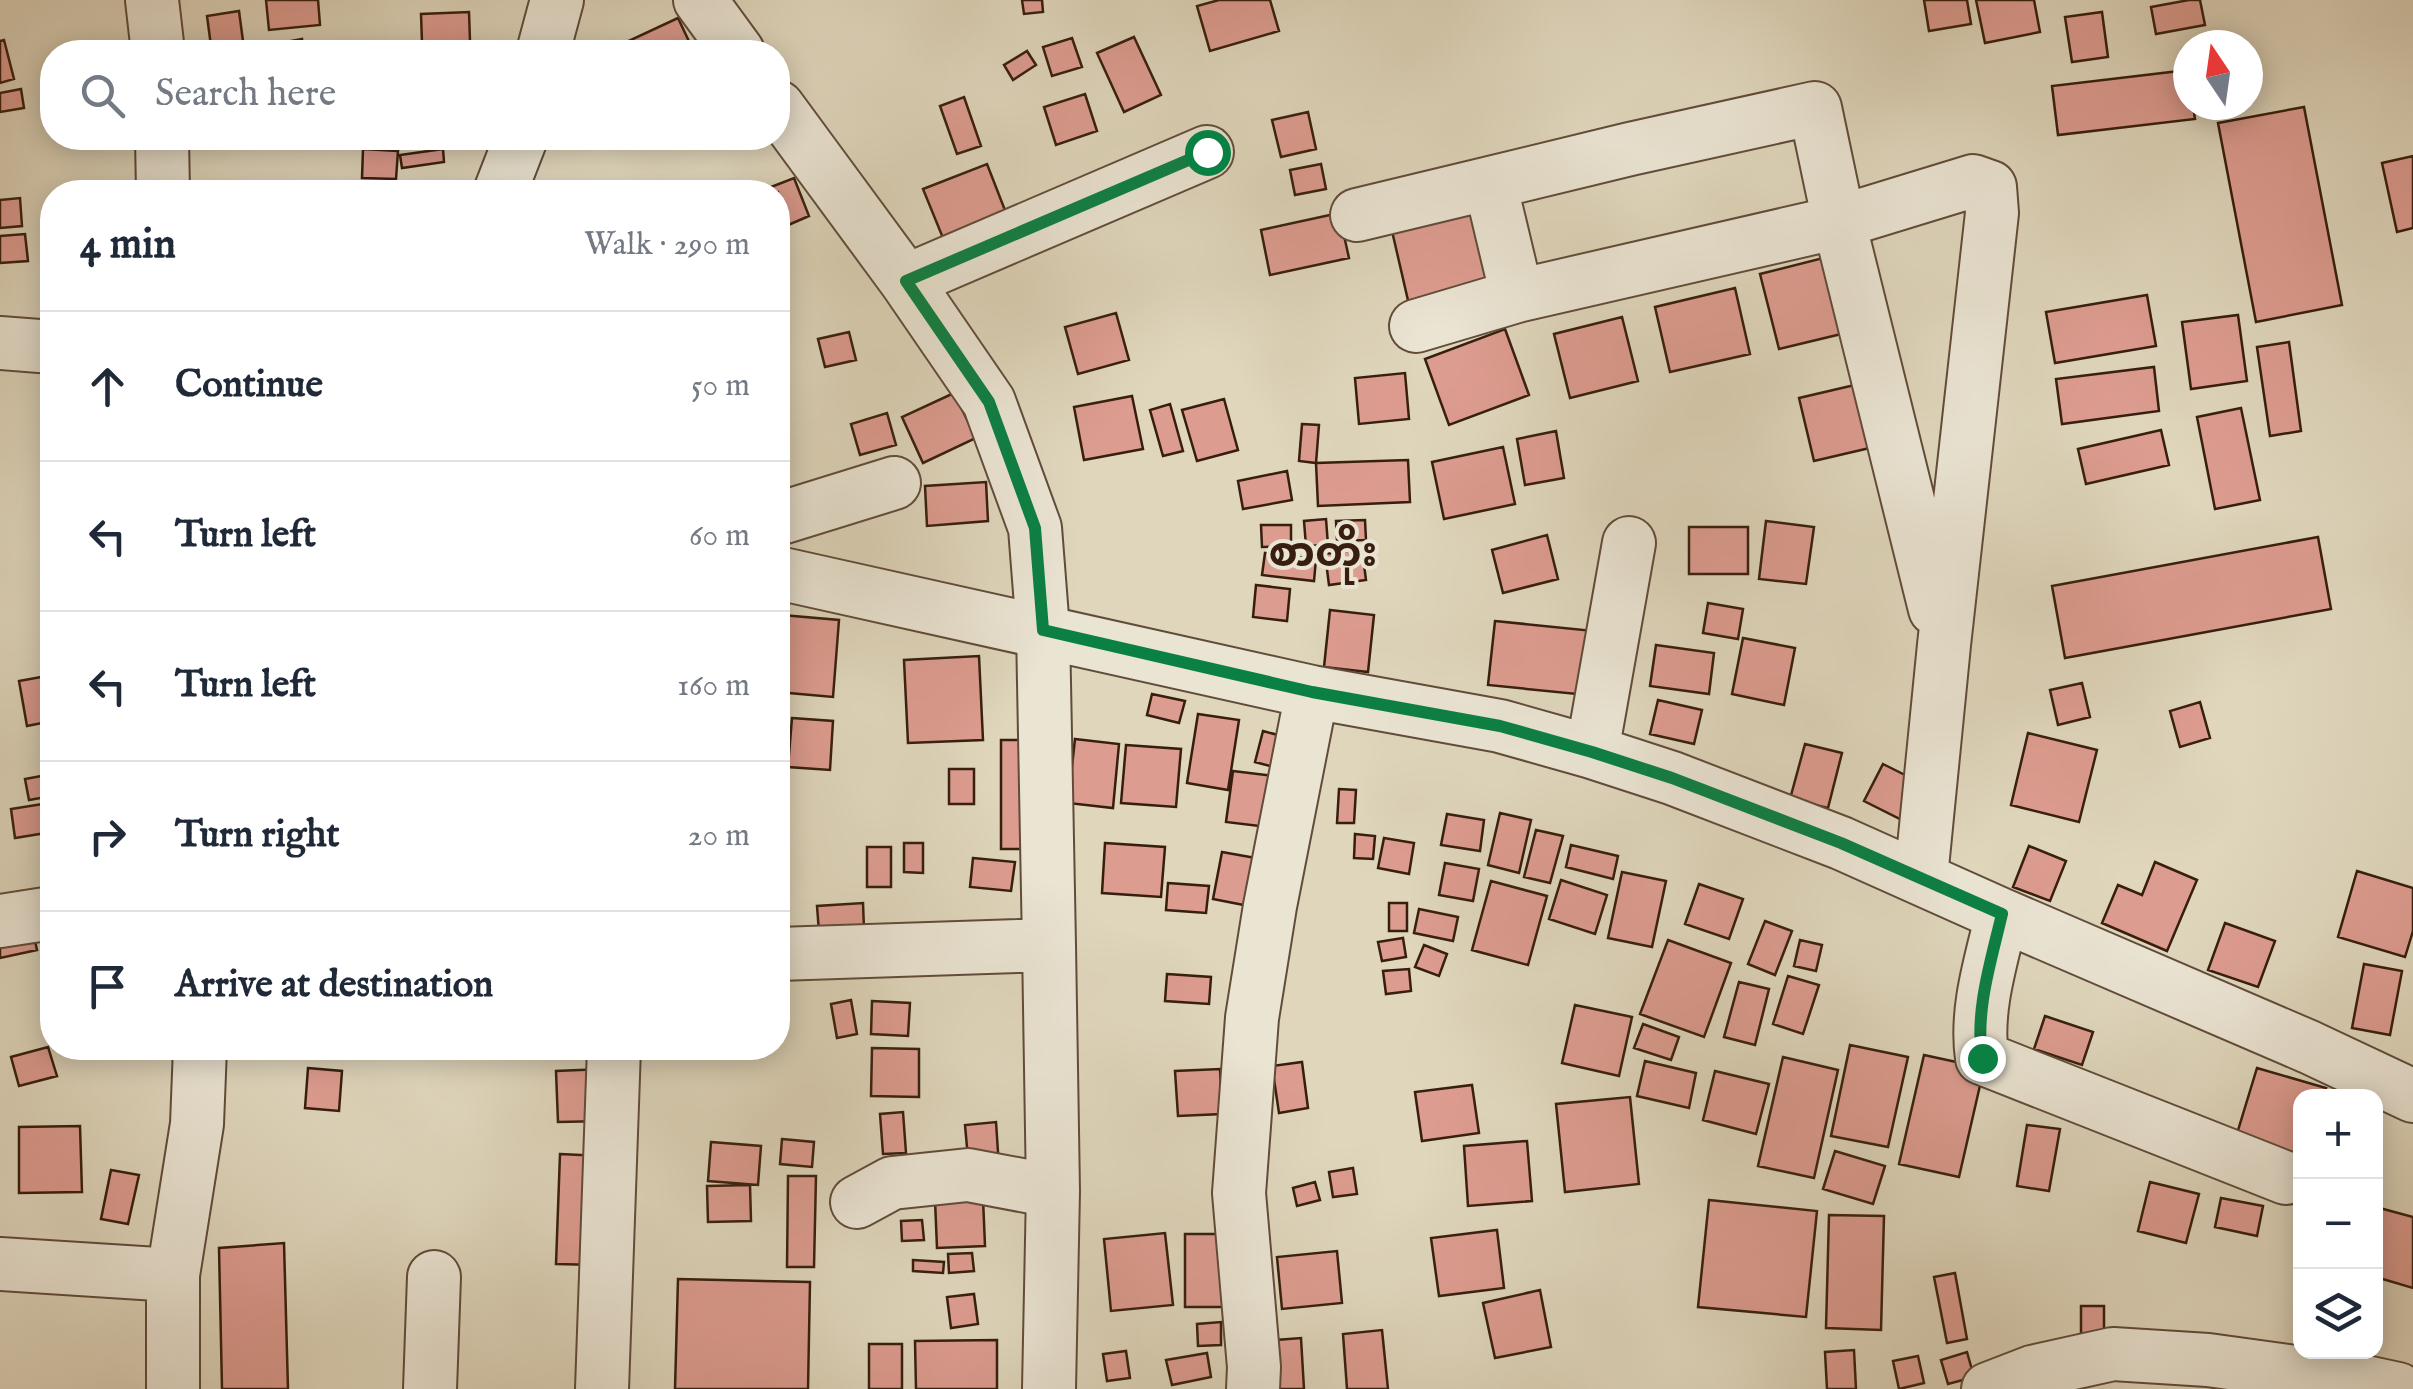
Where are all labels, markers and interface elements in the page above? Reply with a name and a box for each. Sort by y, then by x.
north arrow [2173,30,2263,120]
search box [40,40,790,150]
icon: search [75,68,130,123]
text: Search here [155,71,336,119]
route start [1185,130,1231,176]
text: 4 min [80,219,176,272]
text: Walk · 290 m [584,225,750,266]
icon: ahead [80,359,135,414]
text: Continue [175,362,323,410]
text: 50 m [691,366,750,407]
icon: left [80,509,135,564]
text: Turn left [175,512,316,560]
text: 60 m [689,516,750,557]
district label: စာတိုး [1268,524,1378,585]
icon: left [80,659,135,714]
text: Turn left [175,662,316,710]
text: 160 m [677,666,750,707]
icon: right [80,809,135,864]
text: Turn right [175,812,339,860]
text: 20 m [688,816,750,857]
icon: arrive [80,959,135,1014]
text: Arrive at destination [175,962,493,1010]
route end [1960,1036,2006,1082]
map controls [2293,1089,2383,1359]
button: + [2293,1089,2383,1179]
button: − [2293,1179,2383,1269]
button: layers [2293,1269,2383,1359]

